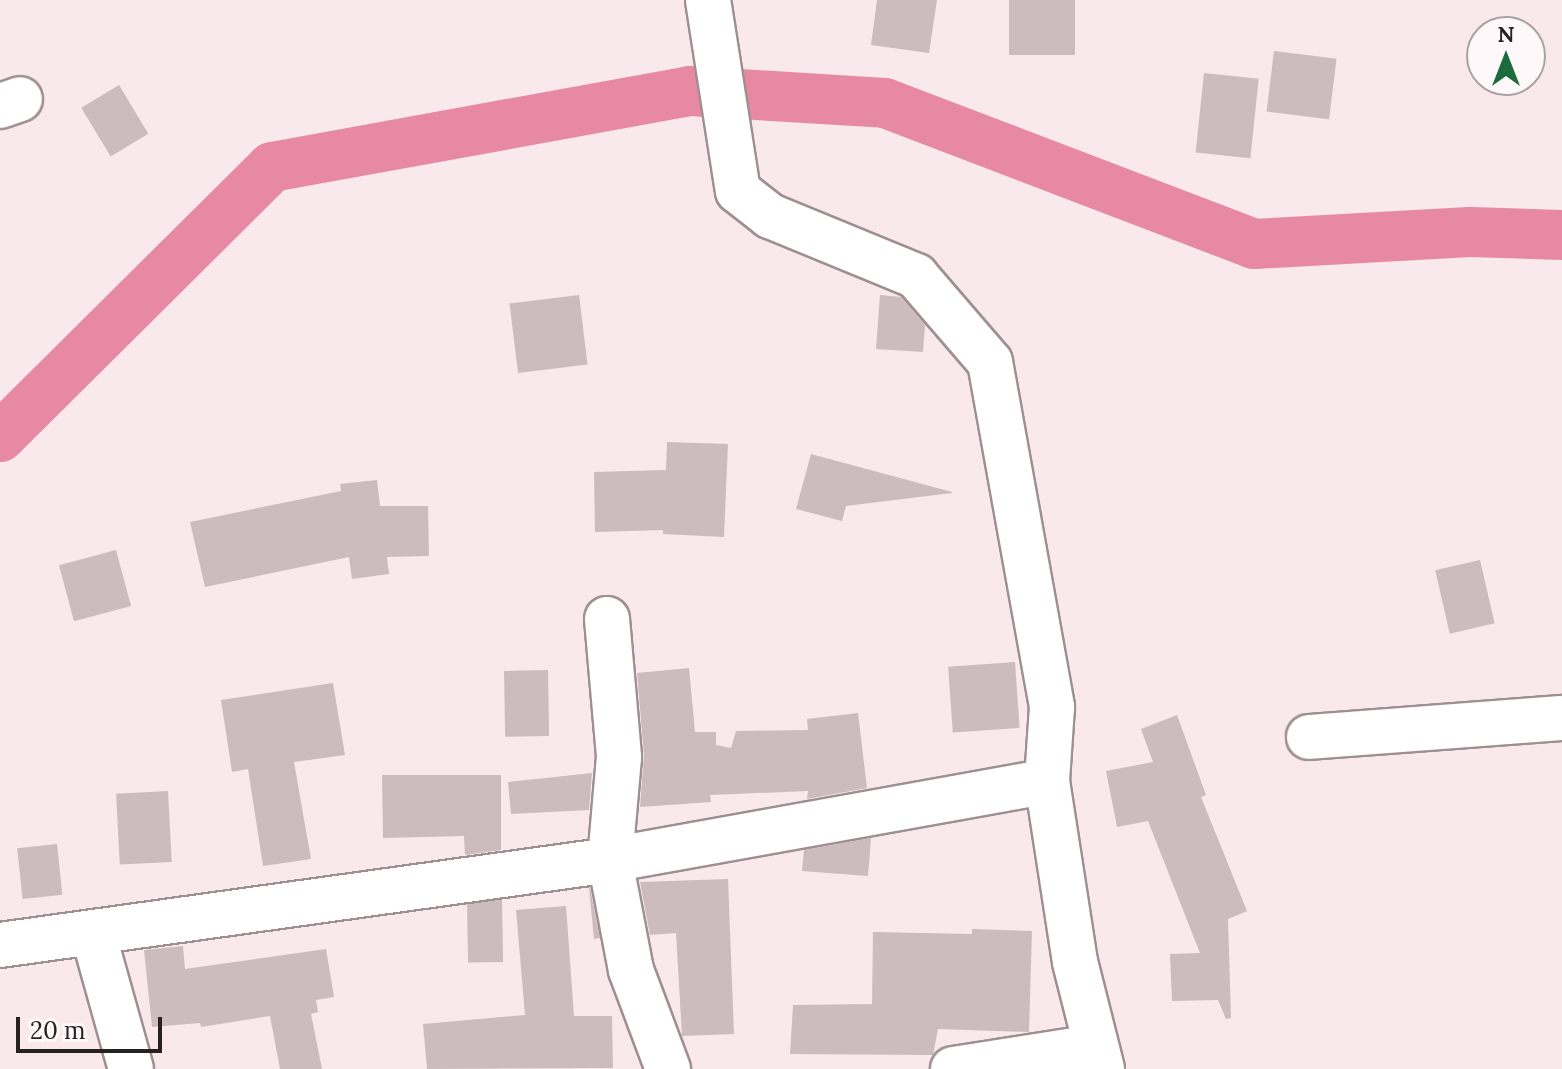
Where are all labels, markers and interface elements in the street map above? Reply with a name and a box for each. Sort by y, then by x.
north arrow [1466,16,1546,96]
text: N [1497,20,1515,48]
scale bar [20,1001,166,1051]
text: 20 m [30,1015,86,1046]

